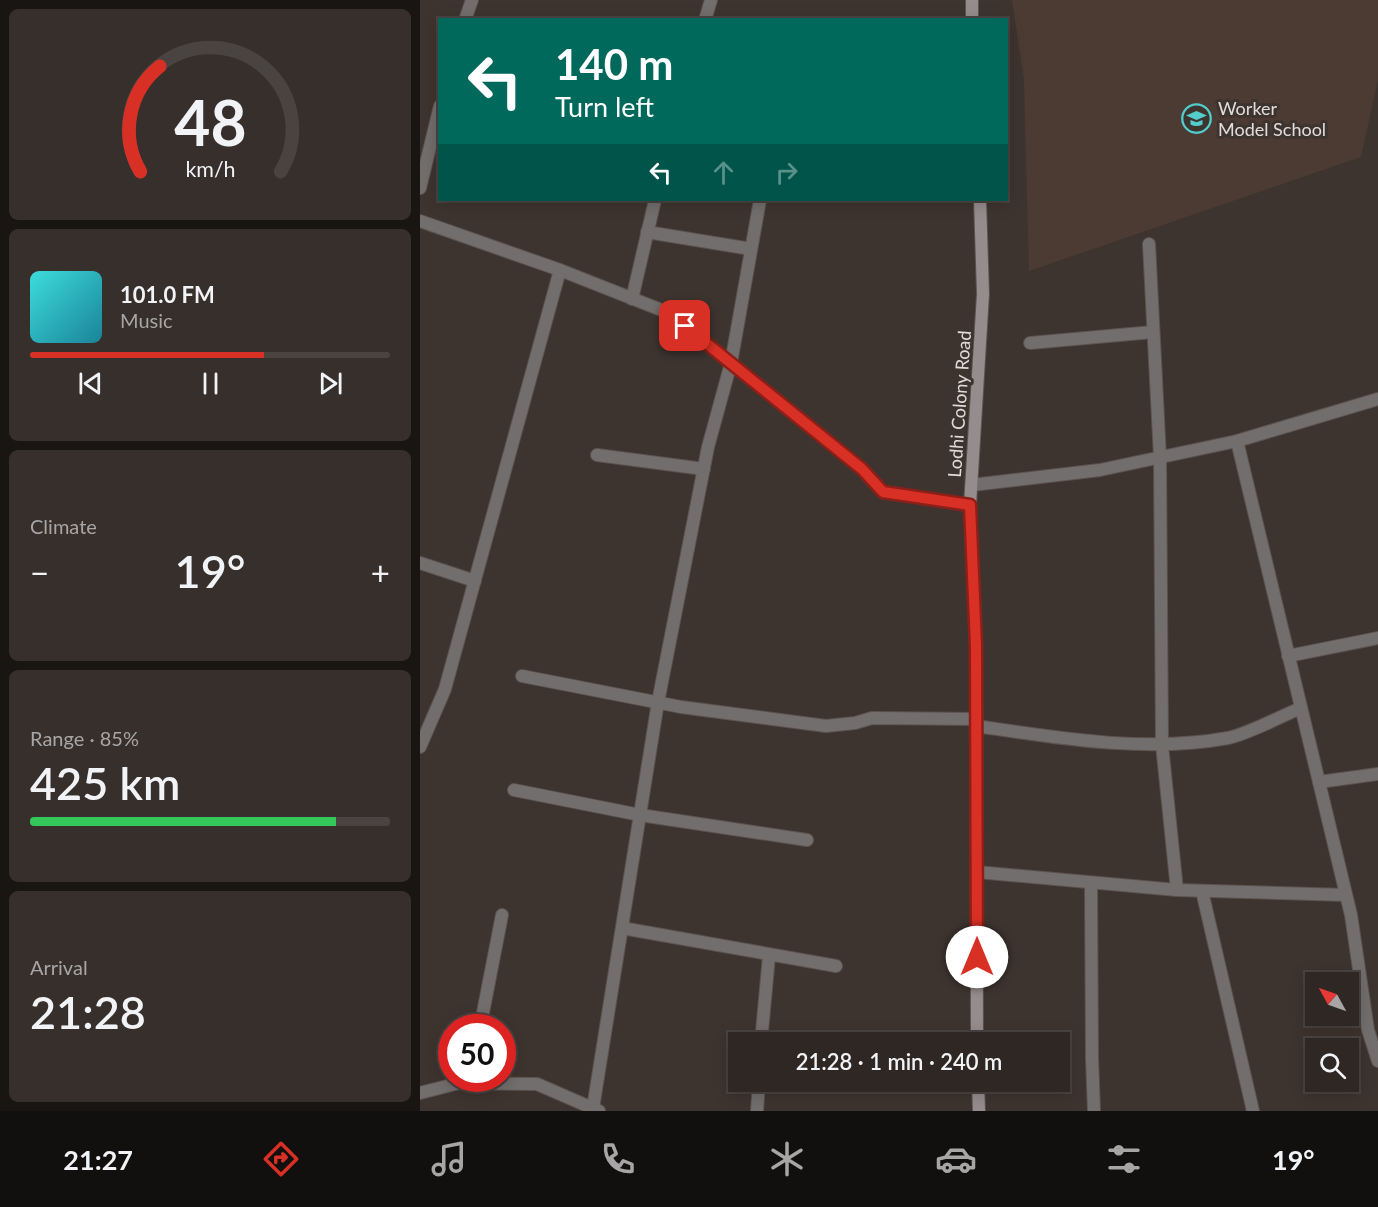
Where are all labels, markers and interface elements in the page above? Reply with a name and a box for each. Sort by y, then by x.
text: 140 m [555,39,673,89]
icon: left [456,42,534,120]
text: 48 [174,84,246,159]
text: Turn left [555,90,654,123]
place label: Worker Model School [1218,97,1326,140]
school or university icon: Worker Model School [1181,102,1213,134]
text: km/h [185,156,235,182]
icon: left [644,156,677,189]
icon: ahead [707,156,740,189]
icon: right [770,156,803,189]
text: 101.0 FM [120,281,215,308]
pin [659,300,710,351]
text: Music [120,308,173,332]
icon: arrive [668,309,701,342]
street label: Lodhi Colony Road [943,330,975,478]
icon: previous [74,367,107,400]
icon: pause [194,367,227,400]
icon: next [314,367,347,400]
text: Climate [30,514,97,538]
text: 19° [175,544,245,598]
text: − [30,552,49,592]
text: + [371,552,390,592]
text: Range · 85% [30,726,139,750]
text: 425 km [30,756,180,810]
position arrow [945,925,1009,989]
text: Arrival [30,955,88,979]
north arrow [1305,972,1359,1026]
map controls [1305,972,1359,1092]
text: 21:28 [30,985,146,1039]
speed limit sign: 50 [438,1014,516,1092]
button: search [1305,1038,1359,1092]
text: 21:28 · 1 min · 240 m [796,1048,1002,1075]
icon: directions [260,1138,302,1180]
icon: music [428,1138,470,1180]
icon: phone [597,1138,639,1180]
icon: climate [766,1138,808,1180]
icon: car [935,1138,977,1180]
icon: filters [1103,1138,1145,1180]
text: 21:27 [63,1143,133,1176]
text: 19° [1272,1143,1315,1176]

